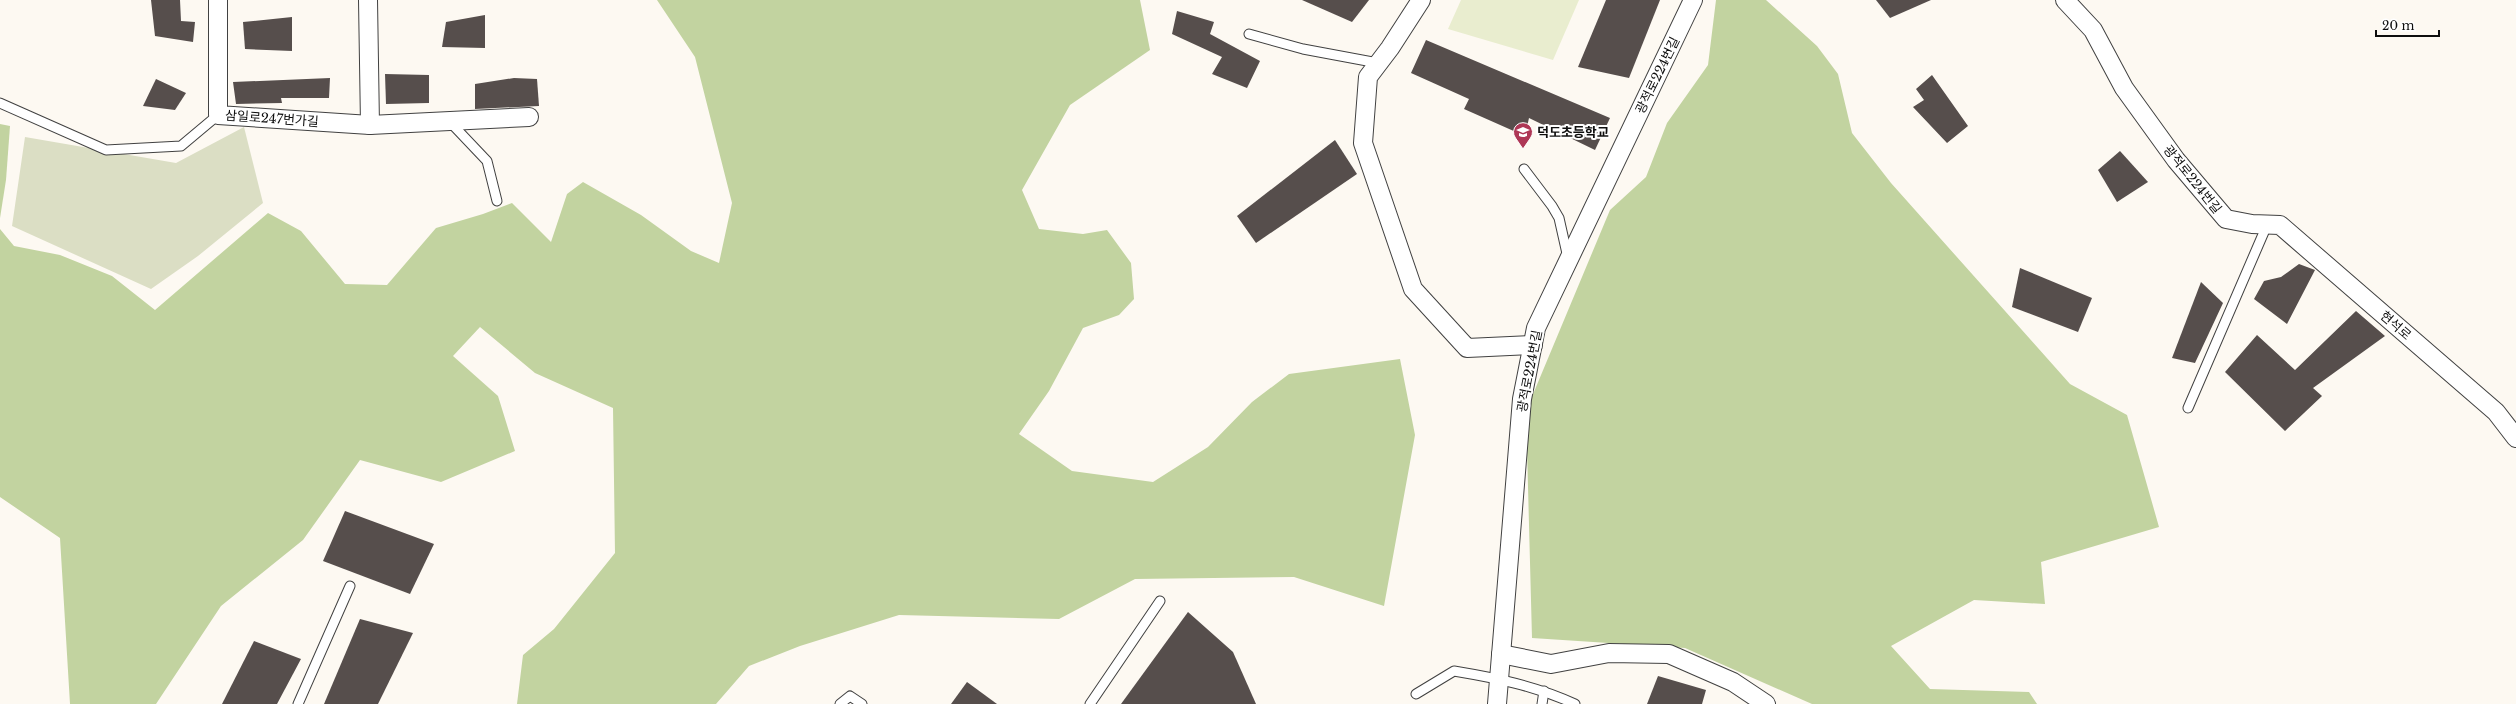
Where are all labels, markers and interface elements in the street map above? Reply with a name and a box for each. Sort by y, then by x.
scale bar [2376,12,2439,38]
text: 20 m [2382,18,2414,33]
street label: 광적로224번길 [1632,34,1683,116]
street label: 삼일로247번가길 [225,107,319,130]
school or university icon: 덕도초등학교 [1512,121,1534,149]
place label: 덕도초등학교 [1537,124,1609,141]
street label: 광적로224번길 [2160,142,2225,217]
street label: 현석로 [2377,307,2415,344]
street label: 광적로224번길 [1513,329,1546,414]

